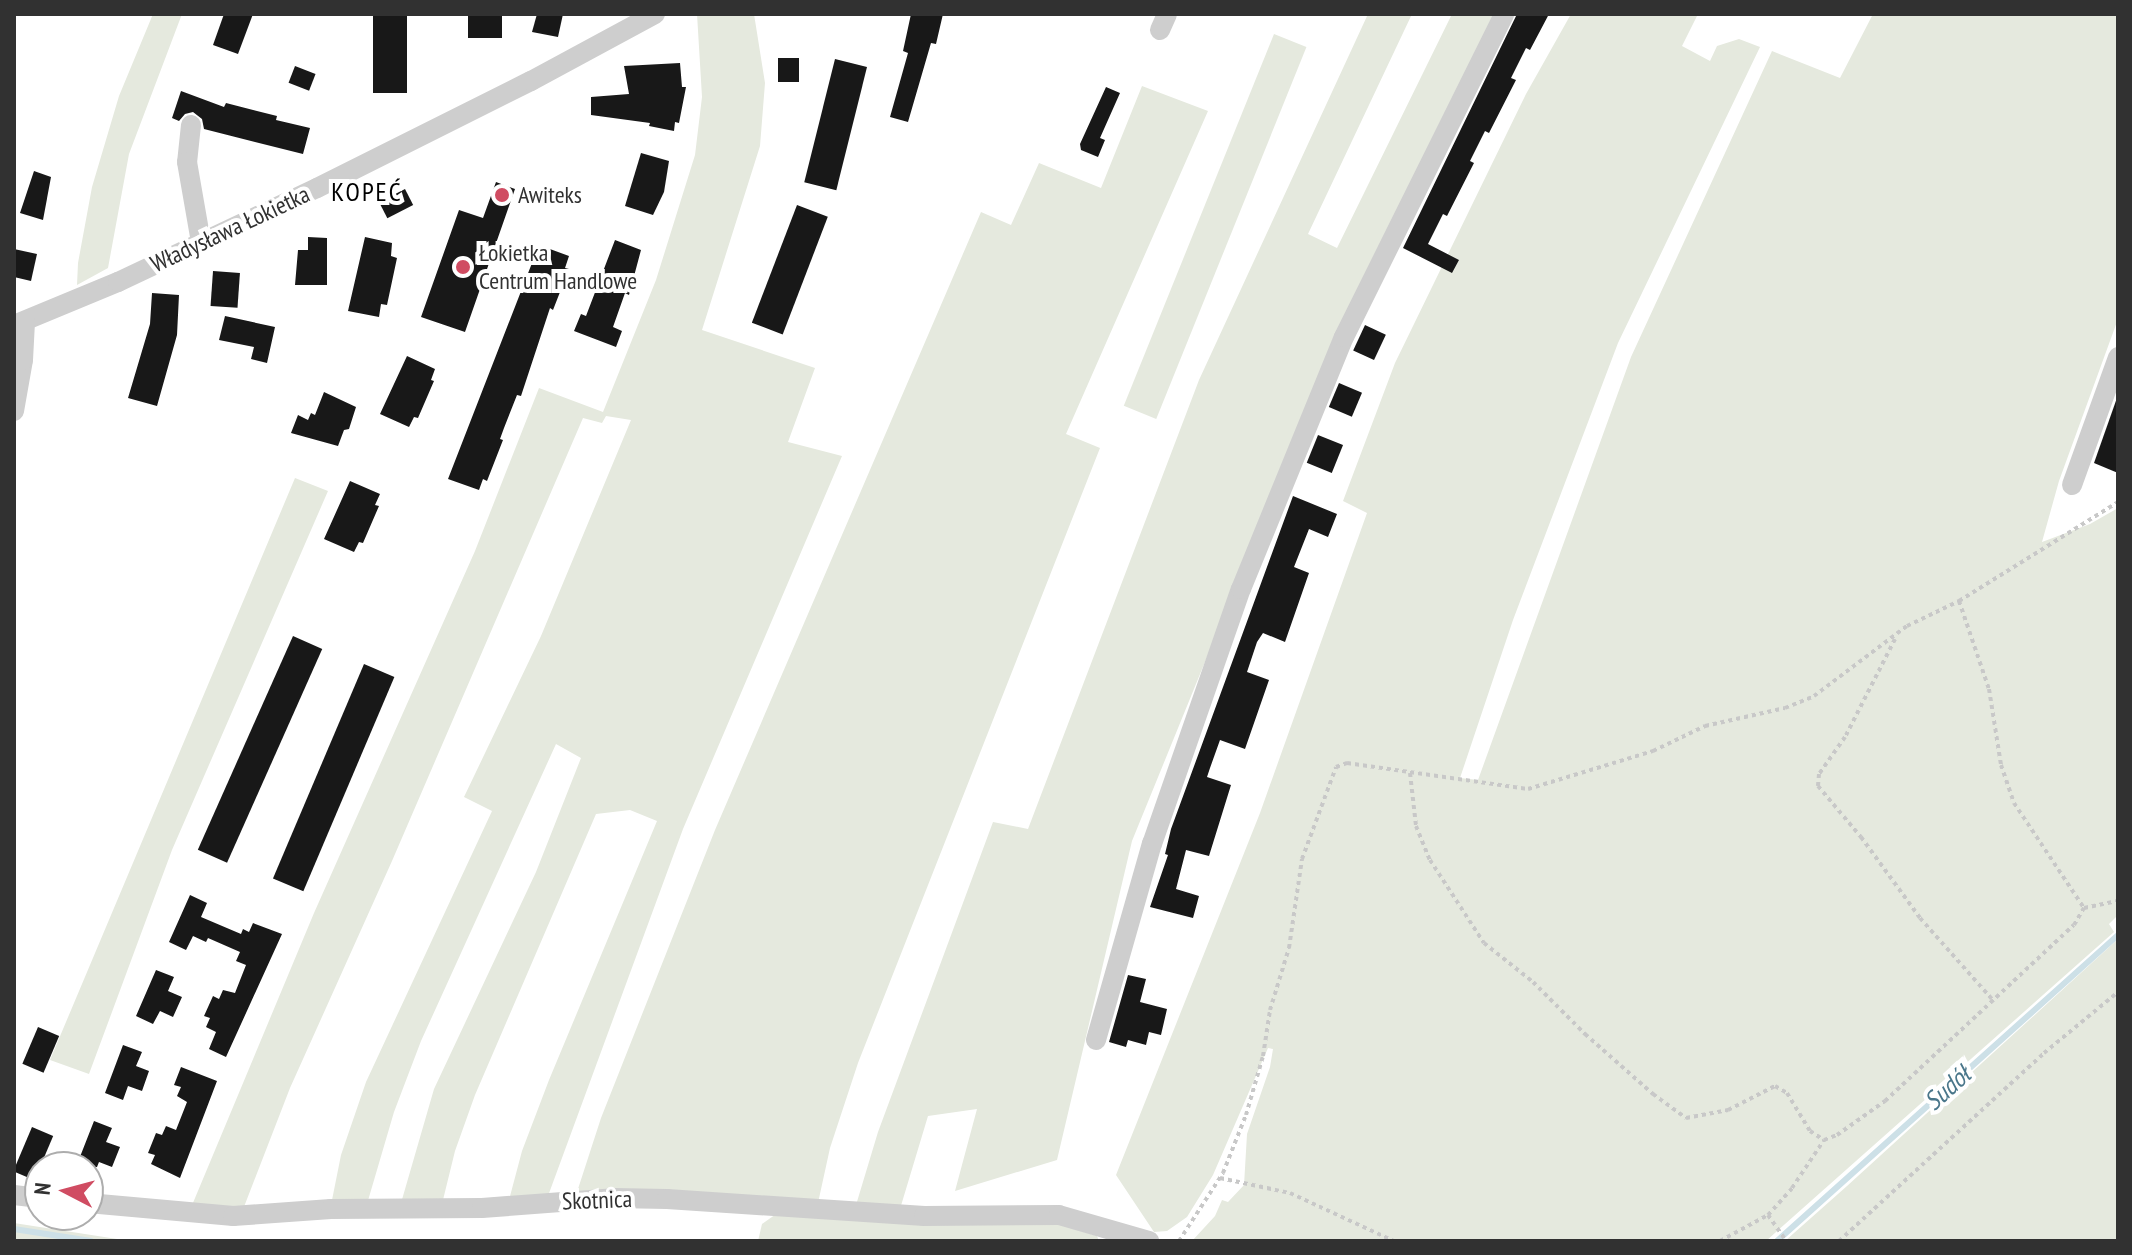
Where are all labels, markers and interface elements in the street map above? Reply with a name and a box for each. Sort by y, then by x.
district label: KOPEĆ [331,176,403,208]
street label: Władysława Łokietka [146,180,314,278]
place label: Awiteks [518,181,582,209]
marker: Awiteks [493,186,511,204]
place label: Łokietka Centrum Handlowe [479,239,637,295]
marker: Łokietka Centrum Handlowe [454,258,472,276]
water label: Sudół [1918,1059,1976,1117]
north arrow [24,1151,104,1231]
text: N [28,1181,57,1196]
street label: Skotnica [561,1184,633,1216]

